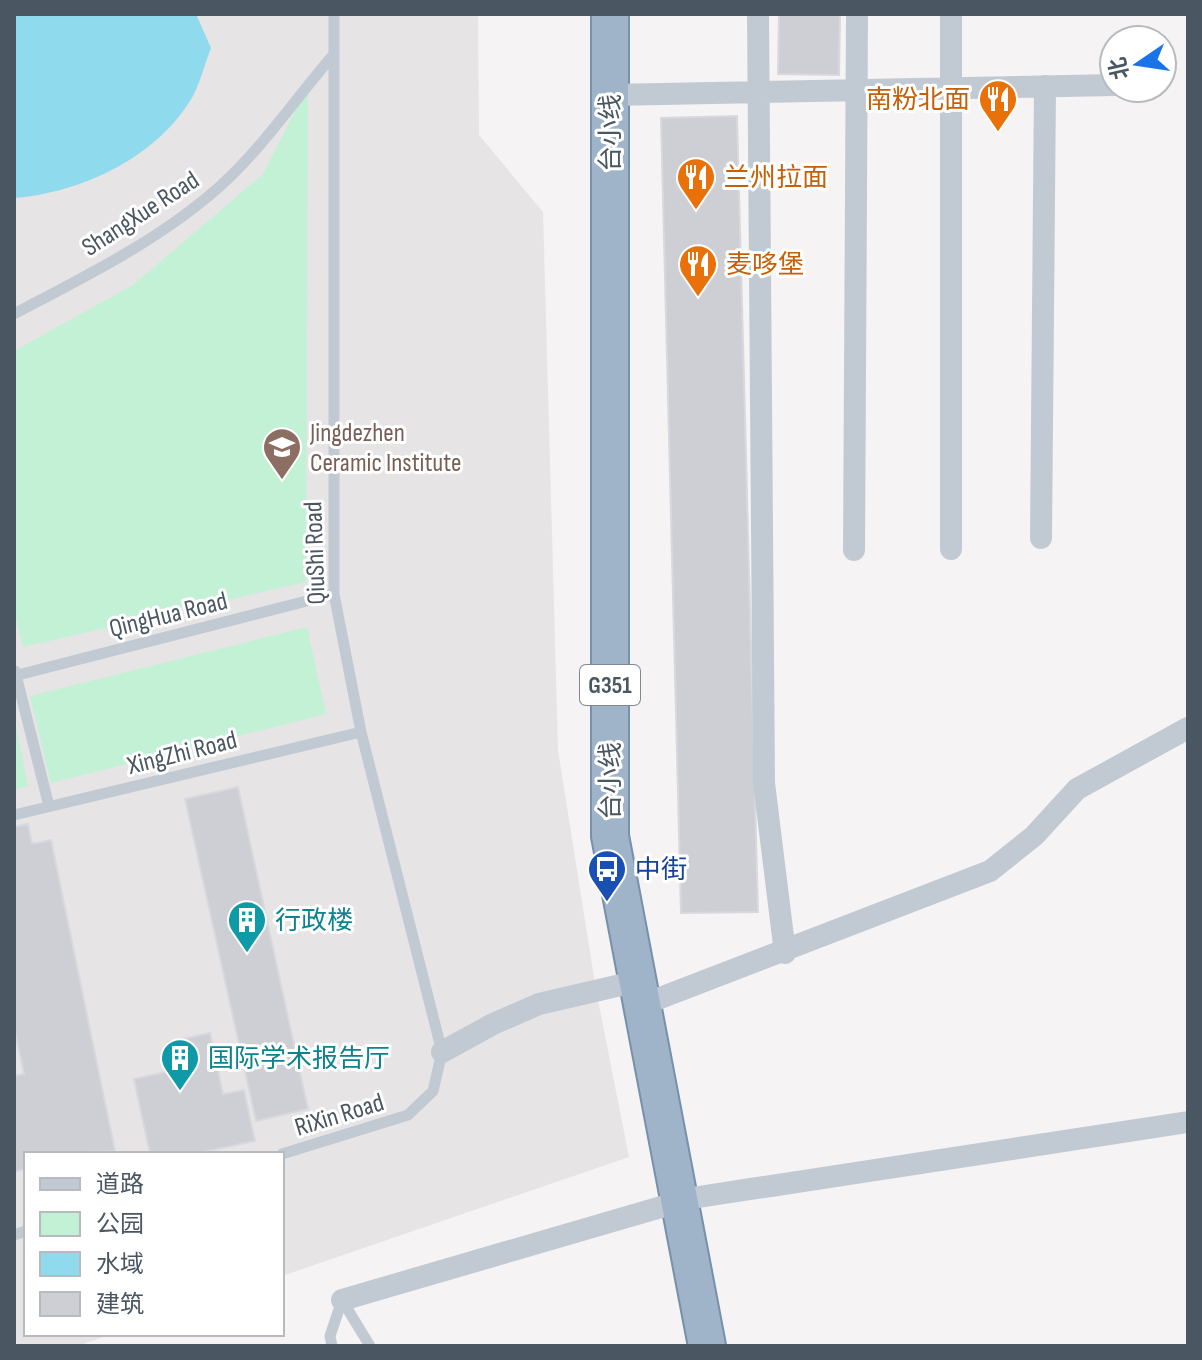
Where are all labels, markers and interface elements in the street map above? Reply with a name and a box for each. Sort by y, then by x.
north arrow [1098,24,1178,104]
text: 北 [1104,54,1136,82]
restaurant icon: 南粉北面 [977,78,1019,133]
place label: 南粉北面 [866,85,970,116]
street label: 台小线 [596,94,627,172]
restaurant icon: 兰州拉面 [675,156,717,211]
place label: 兰州拉面 [724,163,828,194]
street label: ShangXue Road [76,165,205,264]
restaurant icon: 麦哆堡 [677,243,719,298]
place label: 麦哆堡 [726,250,804,281]
place label: Jingdezhen Ceramic Institute [309,418,461,479]
school or university icon: Jingdezhen Ceramic Institute [261,426,303,481]
street label: QiuShi Road [298,501,333,605]
street label: QingHua Road [106,586,231,645]
road number: G351 [580,665,640,705]
street label: XingZhi Road [124,725,240,782]
street label: 台小线 [596,742,627,820]
bus stop icon: 中街 [586,848,628,903]
place label: 中街 [635,855,687,886]
building icon: 行政楼 [226,899,268,954]
place label: 行政楼 [275,906,353,937]
building icon: 国际学术报告厅 [159,1037,201,1092]
place label: 国际学术报告厅 [208,1044,390,1075]
street label: RiXin Road [291,1087,388,1144]
legend [24,1152,284,1336]
text: 道路 [96,1170,144,1199]
text: 公园 [96,1210,144,1239]
text: 水域 [96,1250,144,1279]
text: 建筑 [96,1290,144,1319]

